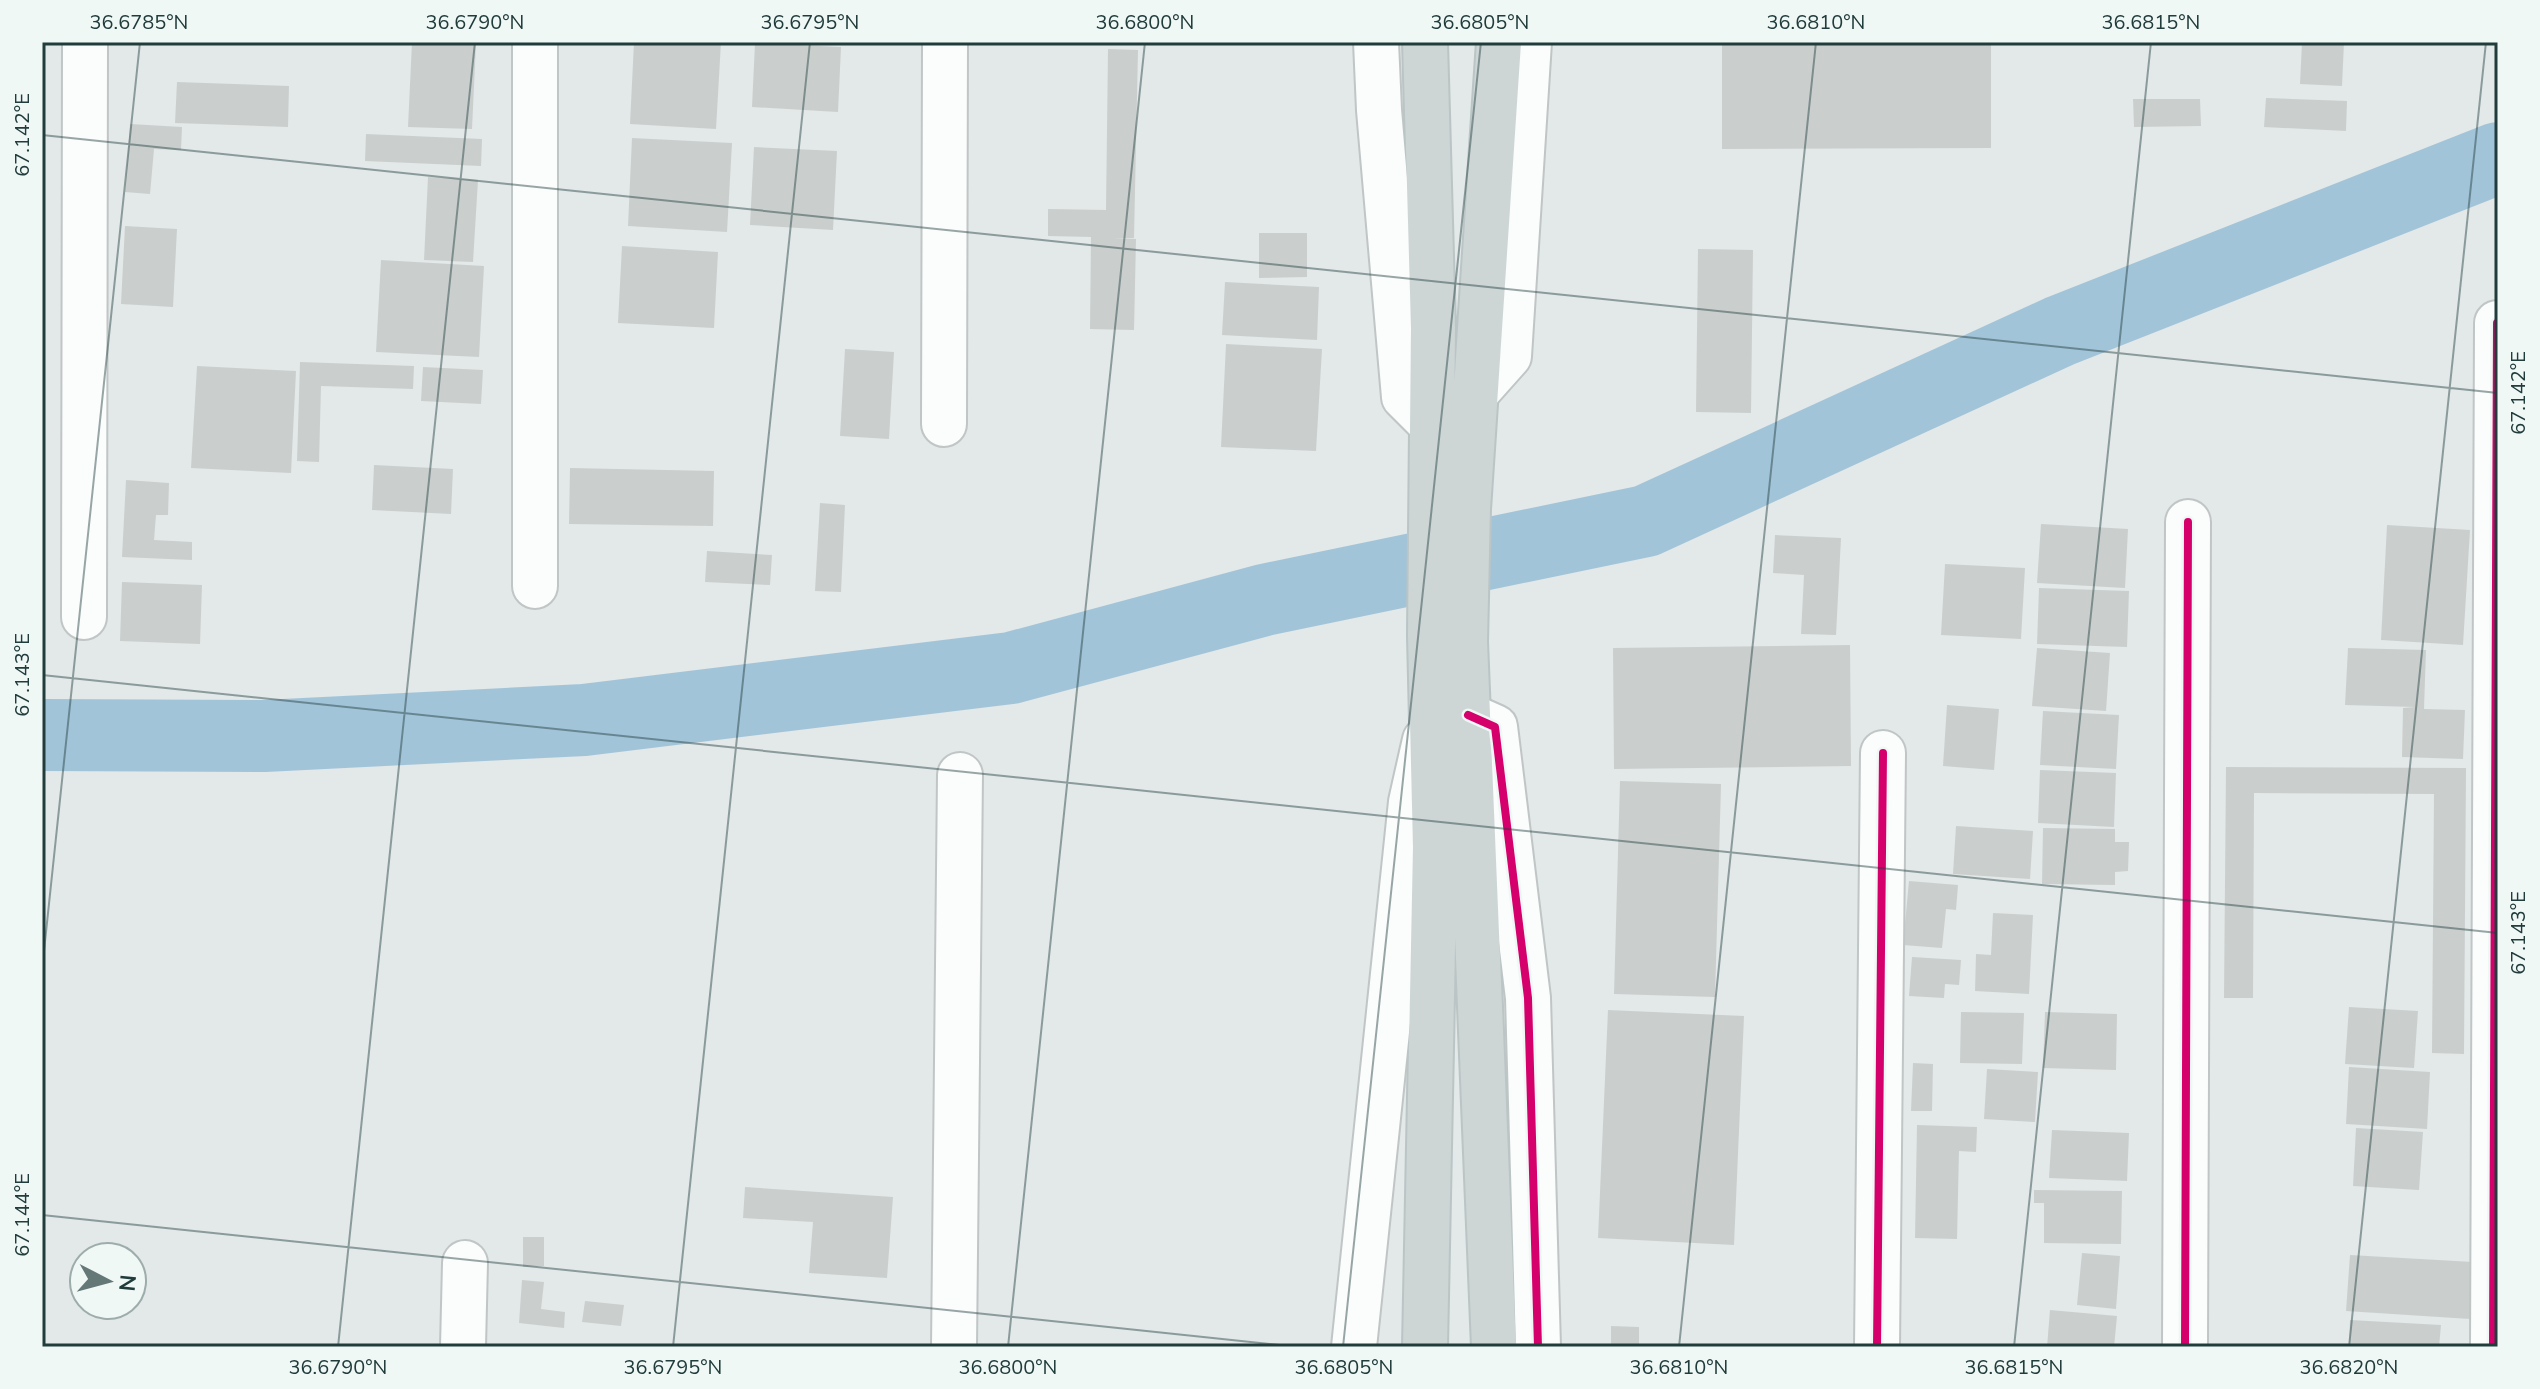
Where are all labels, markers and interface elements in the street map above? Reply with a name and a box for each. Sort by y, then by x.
text: 36.6785°N [90,9,188,36]
text: 36.6790°N [426,9,524,36]
text: 36.6795°N [761,9,859,36]
text: 36.6800°N [1096,9,1194,36]
text: 36.6805°N [1431,9,1529,36]
text: 36.6810°N [1767,9,1865,36]
text: 36.6815°N [2102,9,2200,36]
text: 67.142°E [9,93,36,177]
text: 67.142°E [2505,351,2532,435]
text: 67.143°E [9,633,36,717]
text: 67.143°E [2505,891,2532,975]
text: 67.144°E [9,1173,36,1257]
north arrow [68,1241,148,1321]
text: N [111,1273,143,1293]
text: 36.6790°N [289,1354,387,1381]
text: 36.6795°N [624,1354,722,1381]
text: 36.6800°N [959,1354,1057,1381]
text: 36.6805°N [1295,1354,1393,1381]
text: 36.6810°N [1630,1354,1728,1381]
text: 36.6815°N [1965,1354,2063,1381]
text: 36.6820°N [2300,1354,2398,1381]

